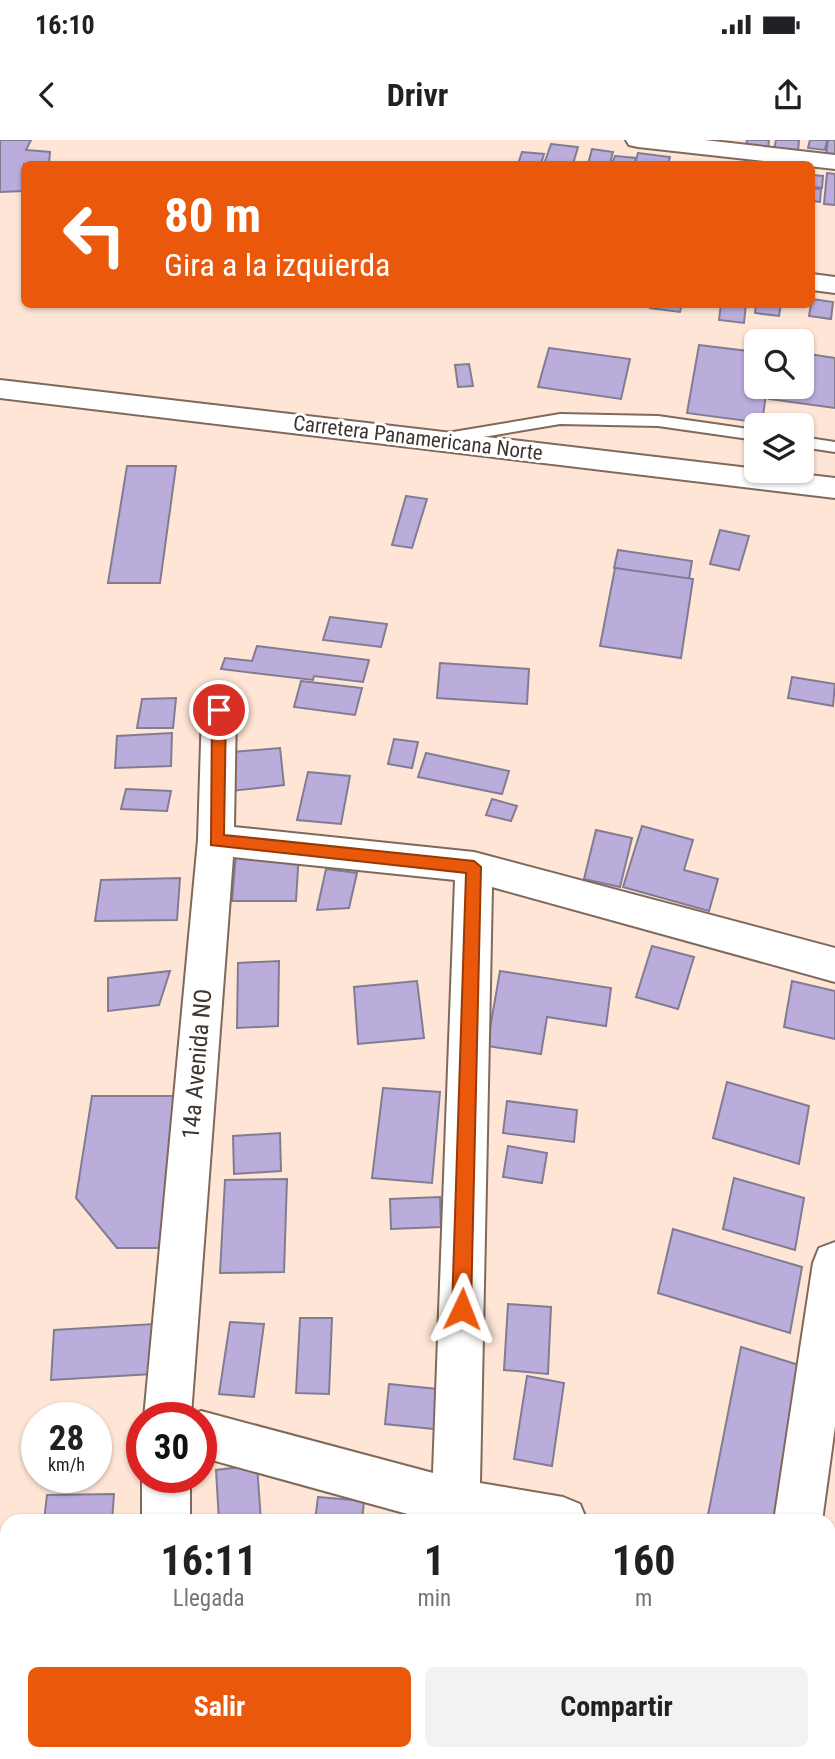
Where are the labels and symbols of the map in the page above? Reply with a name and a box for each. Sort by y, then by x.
street label: Carretera Panamericana Norte [292,411,544,465]
pin [189,680,249,740]
street label: 14a Avenida NO [176,988,218,1140]
position arrow [425,1272,499,1346]
speed limit sign: 30 [126,1402,217,1493]

